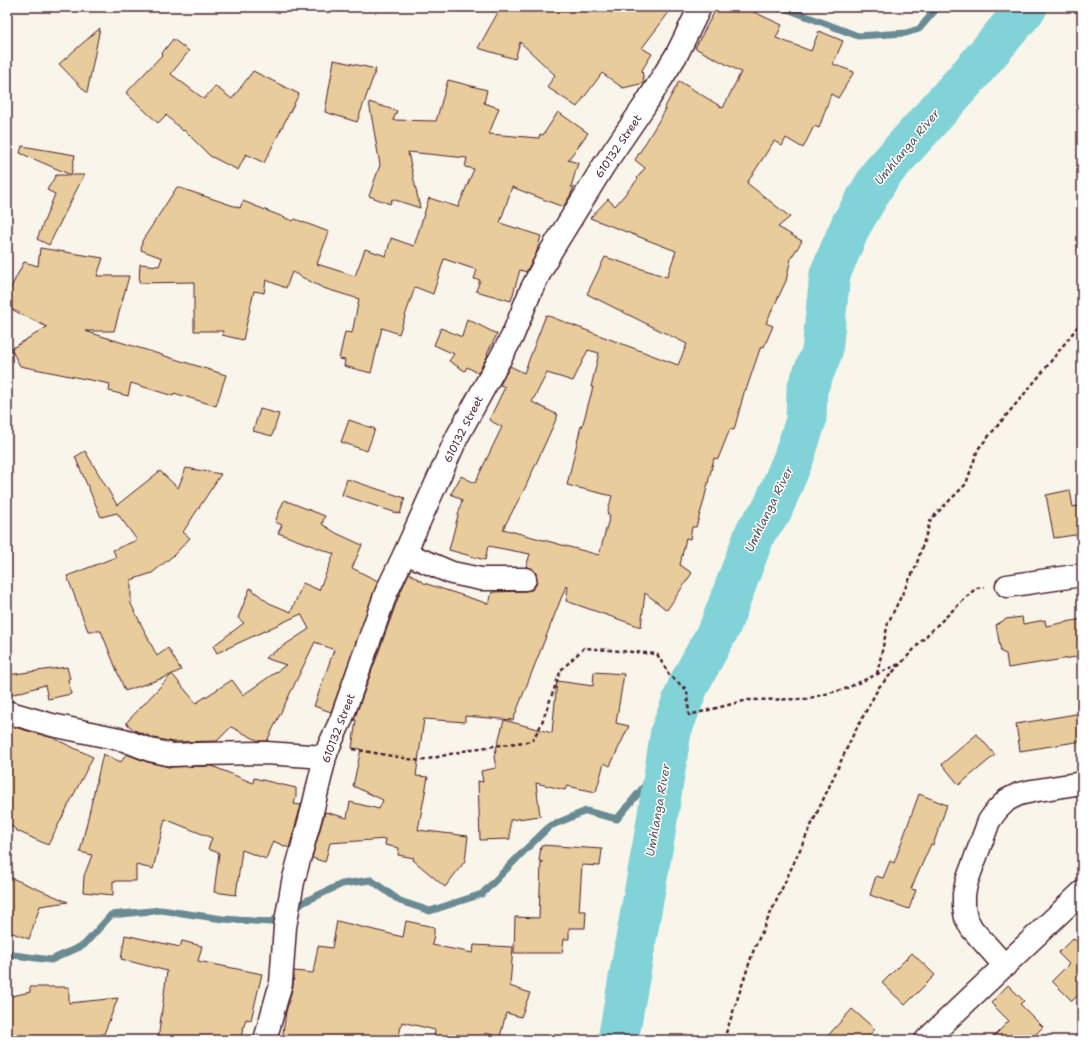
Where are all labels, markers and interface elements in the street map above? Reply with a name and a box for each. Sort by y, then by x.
water label: Umhlanga River [871,106,943,188]
street label: 610132 Street [592,112,645,181]
street label: 610132 Street [440,393,487,465]
water label: Umhlanga River [741,463,797,555]
street label: 610132 Street [318,691,359,765]
water label: Umhlanga River [642,762,674,858]

